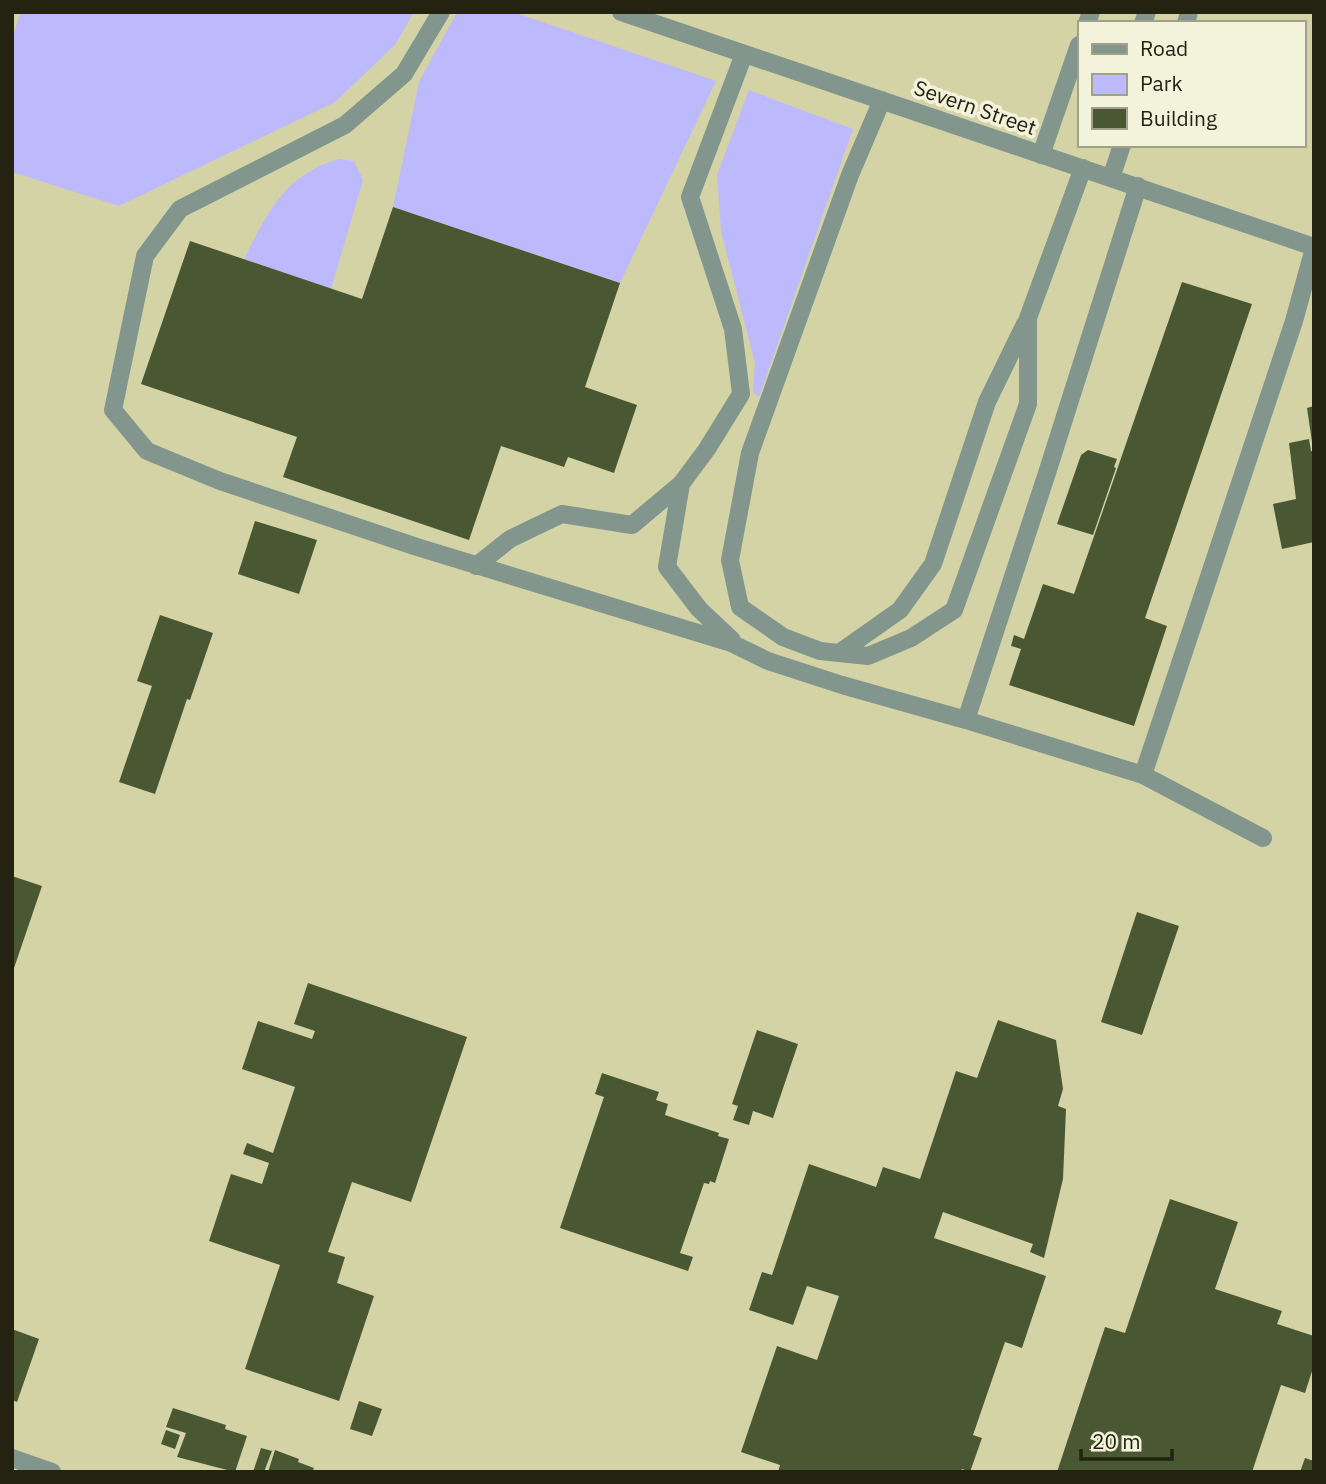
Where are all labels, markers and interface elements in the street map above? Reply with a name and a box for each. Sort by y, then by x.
legend [1078,21,1305,147]
text: Road [1140,34,1188,62]
text: Park [1140,69,1183,97]
street label: Severn Street [911,73,1040,141]
text: Building [1140,104,1217,132]
scale bar [1081,1418,1172,1462]
text: 20 m [1092,1427,1141,1455]

